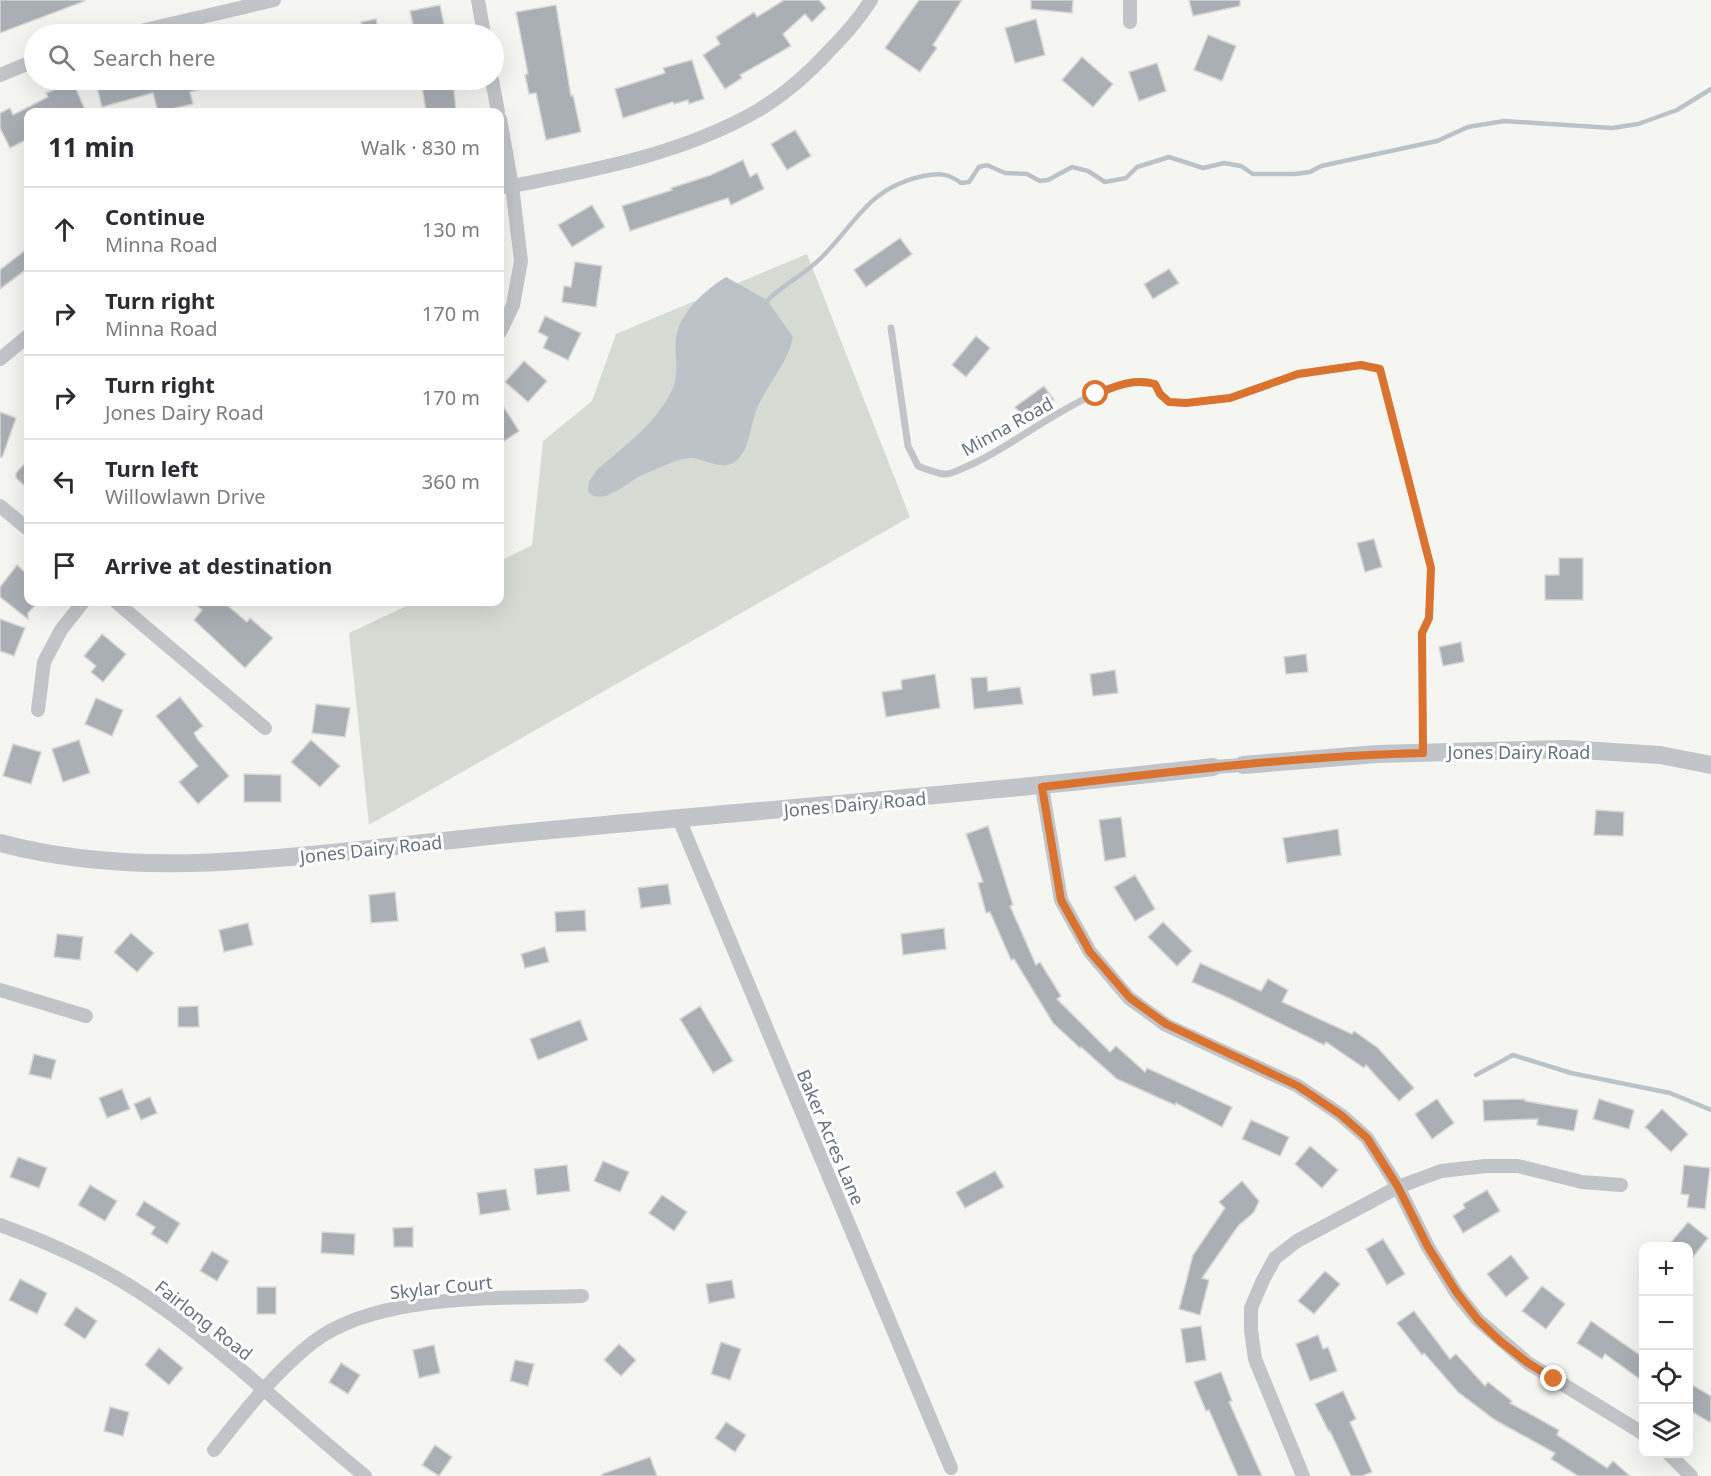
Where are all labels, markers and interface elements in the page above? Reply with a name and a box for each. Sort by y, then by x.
search box [24,24,504,90]
icon: search [45,41,78,74]
text: Search here [93,42,215,72]
text: 11 min [48,129,135,165]
text: Walk · 830 m [361,134,480,161]
text: Continue [105,201,205,231]
icon: ahead [48,213,81,246]
text: 130 m [422,216,480,243]
text: Minna Road [105,231,218,258]
text: Turn right [105,285,215,315]
icon: right [48,297,81,330]
text: 170 m [422,300,480,327]
text: Minna Road [105,315,218,342]
text: Turn right [105,369,215,399]
route start [1082,380,1108,406]
icon: right [48,381,81,414]
text: 170 m [422,384,480,411]
street label: Minna Road [957,391,1057,461]
text: Jones Dairy Road [105,399,264,426]
text: Turn left [105,453,199,483]
icon: left [48,465,81,498]
text: 360 m [422,468,480,495]
text: Willowlawn Drive [105,483,266,510]
icon: arrive [48,549,81,582]
text: Arrive at destination [105,550,332,580]
street label: Jones Dairy Road [1446,740,1590,764]
street label: Jones Dairy Road [781,786,927,822]
street label: Jones Dairy Road [297,830,443,869]
street label: Baker Acres Lane [792,1066,870,1208]
map controls [1639,1242,1693,1458]
button: + [1639,1242,1693,1296]
street label: Skylar Court [389,1270,494,1304]
street label: Fairlong Road [150,1274,258,1366]
button: − [1639,1296,1693,1350]
button: locate [1639,1350,1693,1404]
route end [1540,1365,1566,1391]
button: layers [1639,1404,1693,1458]

